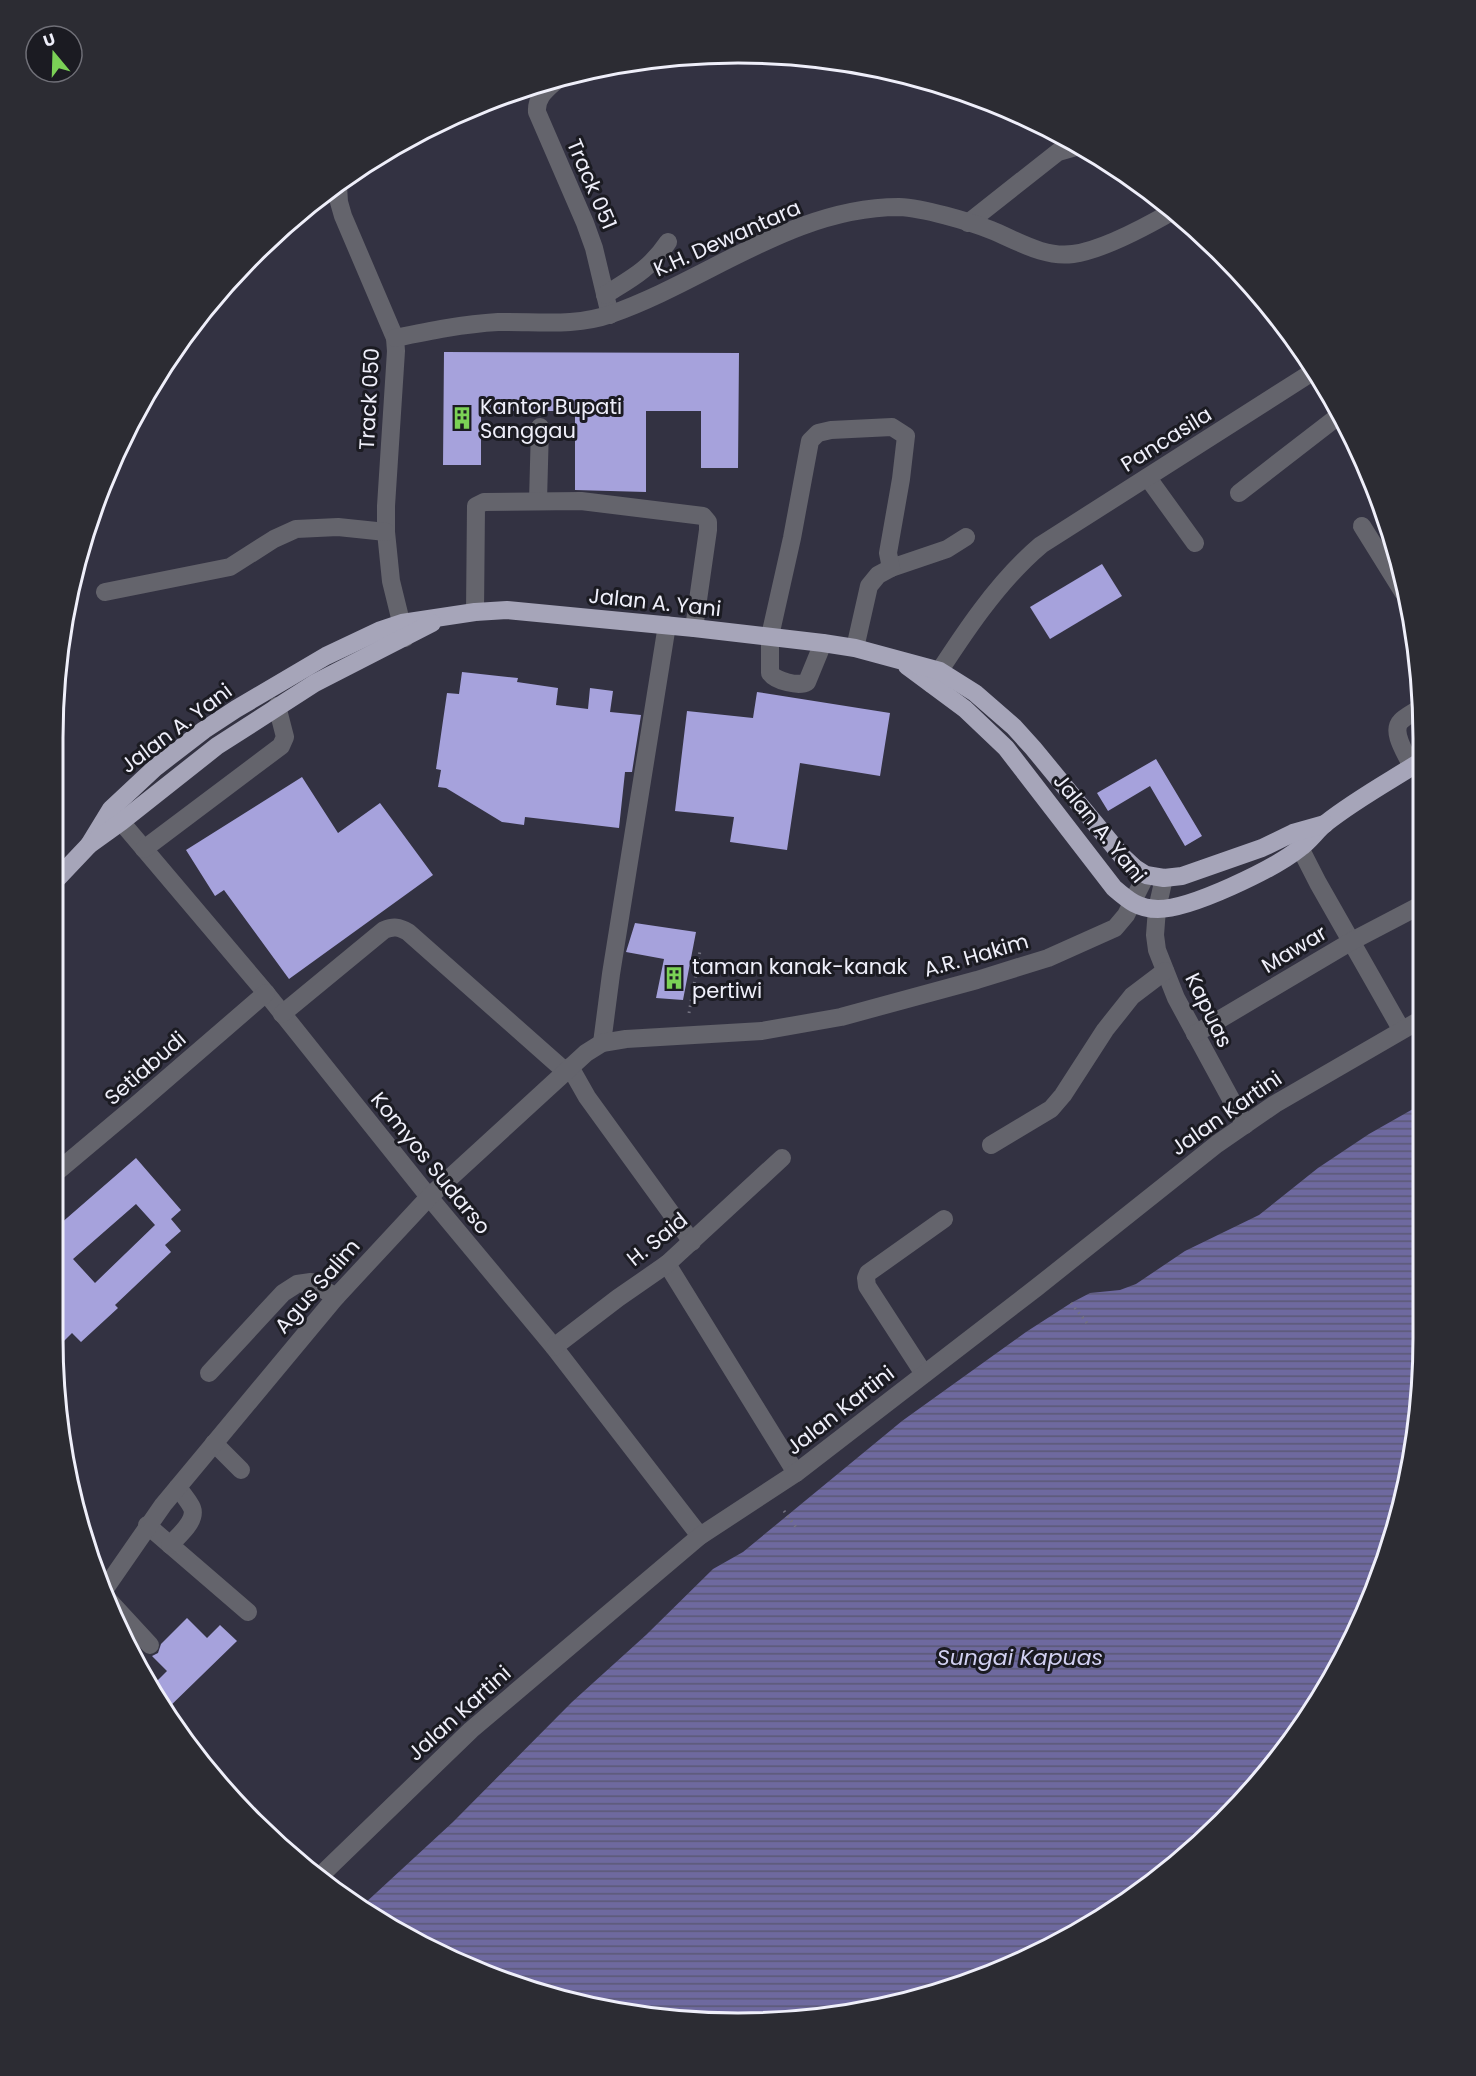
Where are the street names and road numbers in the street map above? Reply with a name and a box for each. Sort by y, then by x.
street label: Track 051 [560,134,624,234]
street label: K.H. Dewantara [649,193,805,283]
street label: Track 050 [352,347,386,451]
street label: Pancasila [1115,400,1217,478]
street label: Jalan A. Yani [587,581,723,623]
street label: Jalan A. Yani [114,676,238,780]
street label: Jalan A. Yani [1047,767,1153,889]
street label: Mawar [1256,918,1332,980]
street label: A.R. Hakim [920,926,1032,984]
street label: Kapuas [1179,968,1239,1052]
street label: Setiabudi [98,1024,192,1112]
street label: Jalan Kartini [1165,1064,1287,1162]
street label: Komyos Sudarso [364,1086,498,1240]
street label: H. Said [621,1206,693,1272]
street label: Agus Salim [268,1232,366,1340]
street label: Jalan Kartini [780,1359,900,1461]
street label: Jalan Kartini [401,1659,517,1767]

